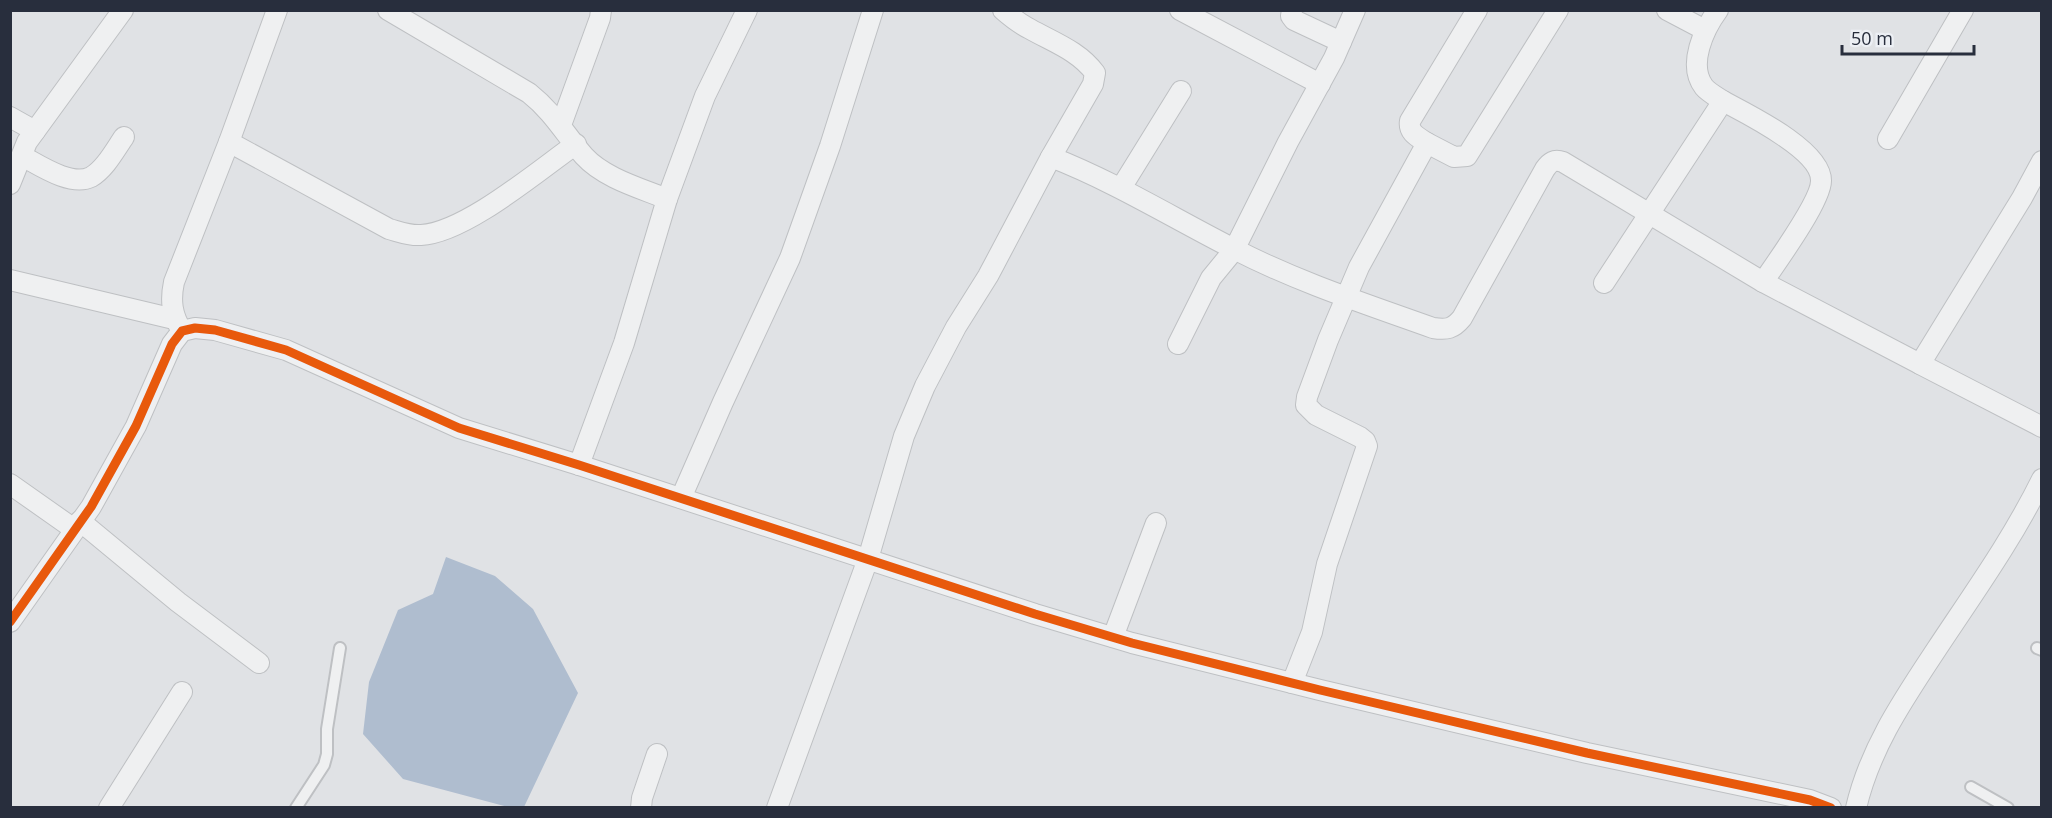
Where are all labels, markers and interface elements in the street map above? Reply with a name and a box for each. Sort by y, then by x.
scale bar [1842,18,1974,56]
text: 50 m [1851,26,1893,50]

